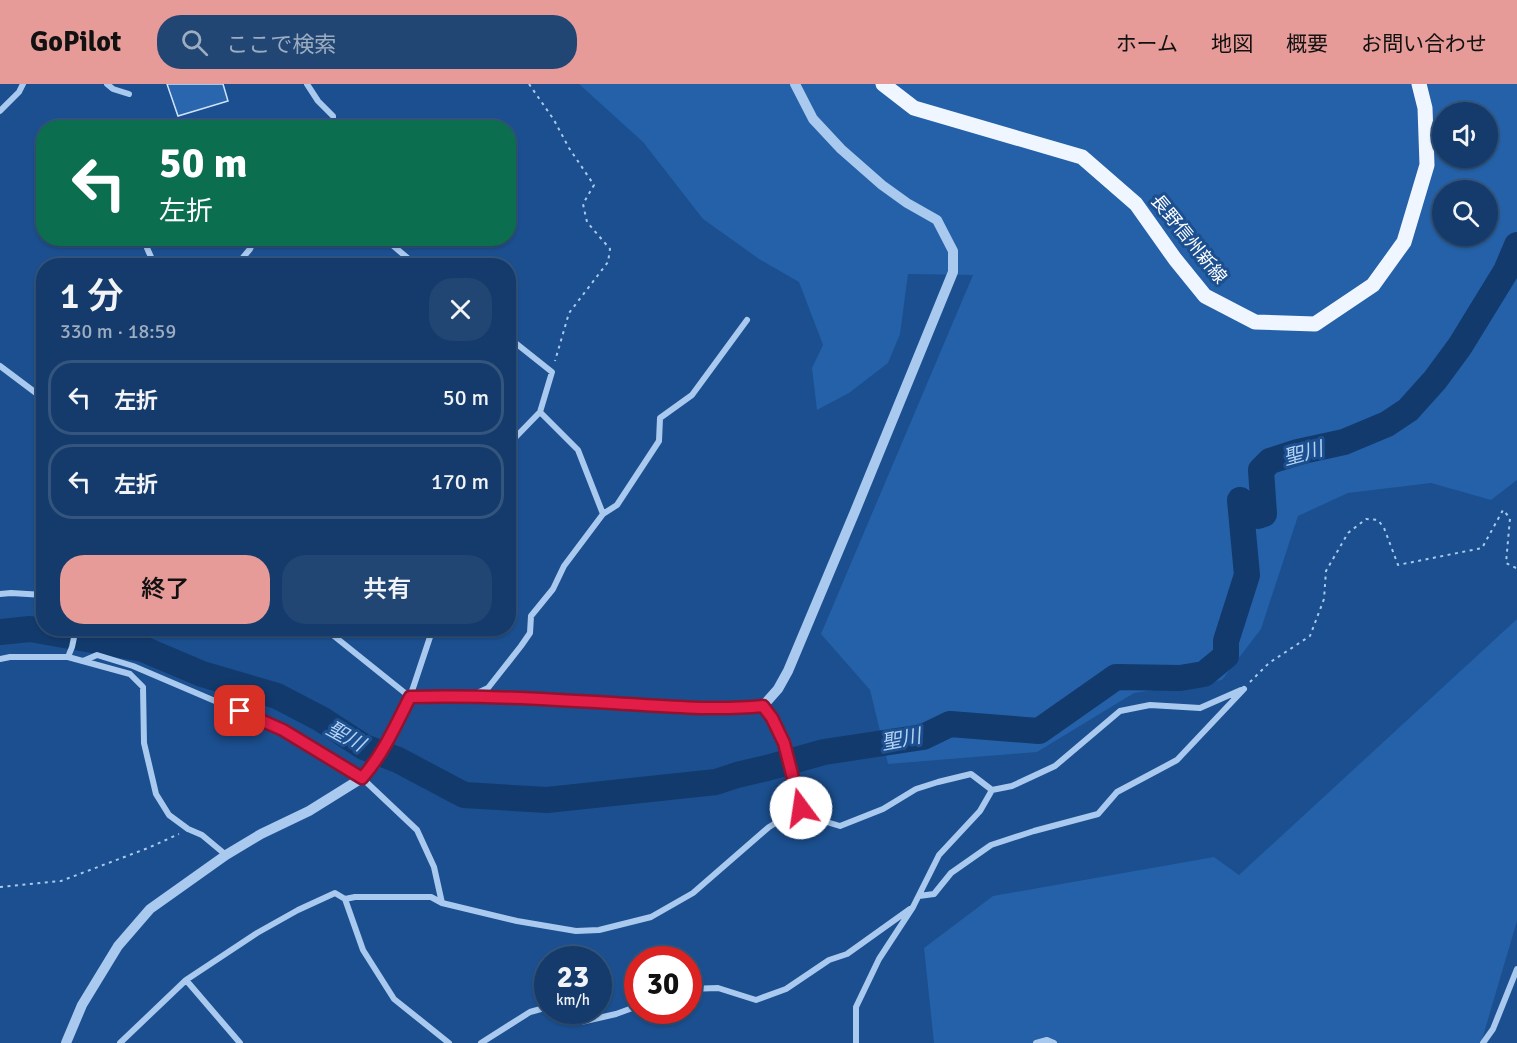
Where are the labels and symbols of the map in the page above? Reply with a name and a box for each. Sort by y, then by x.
street label: 長野信州新線 [1146,190,1232,288]
water label: 聖川 [1281,436,1328,471]
pin [214,685,265,736]
water label: 聖川 [322,716,371,758]
water label: 聖川 [879,723,925,756]
position arrow [769,776,833,840]
speed limit sign: 30 [624,946,702,1024]

